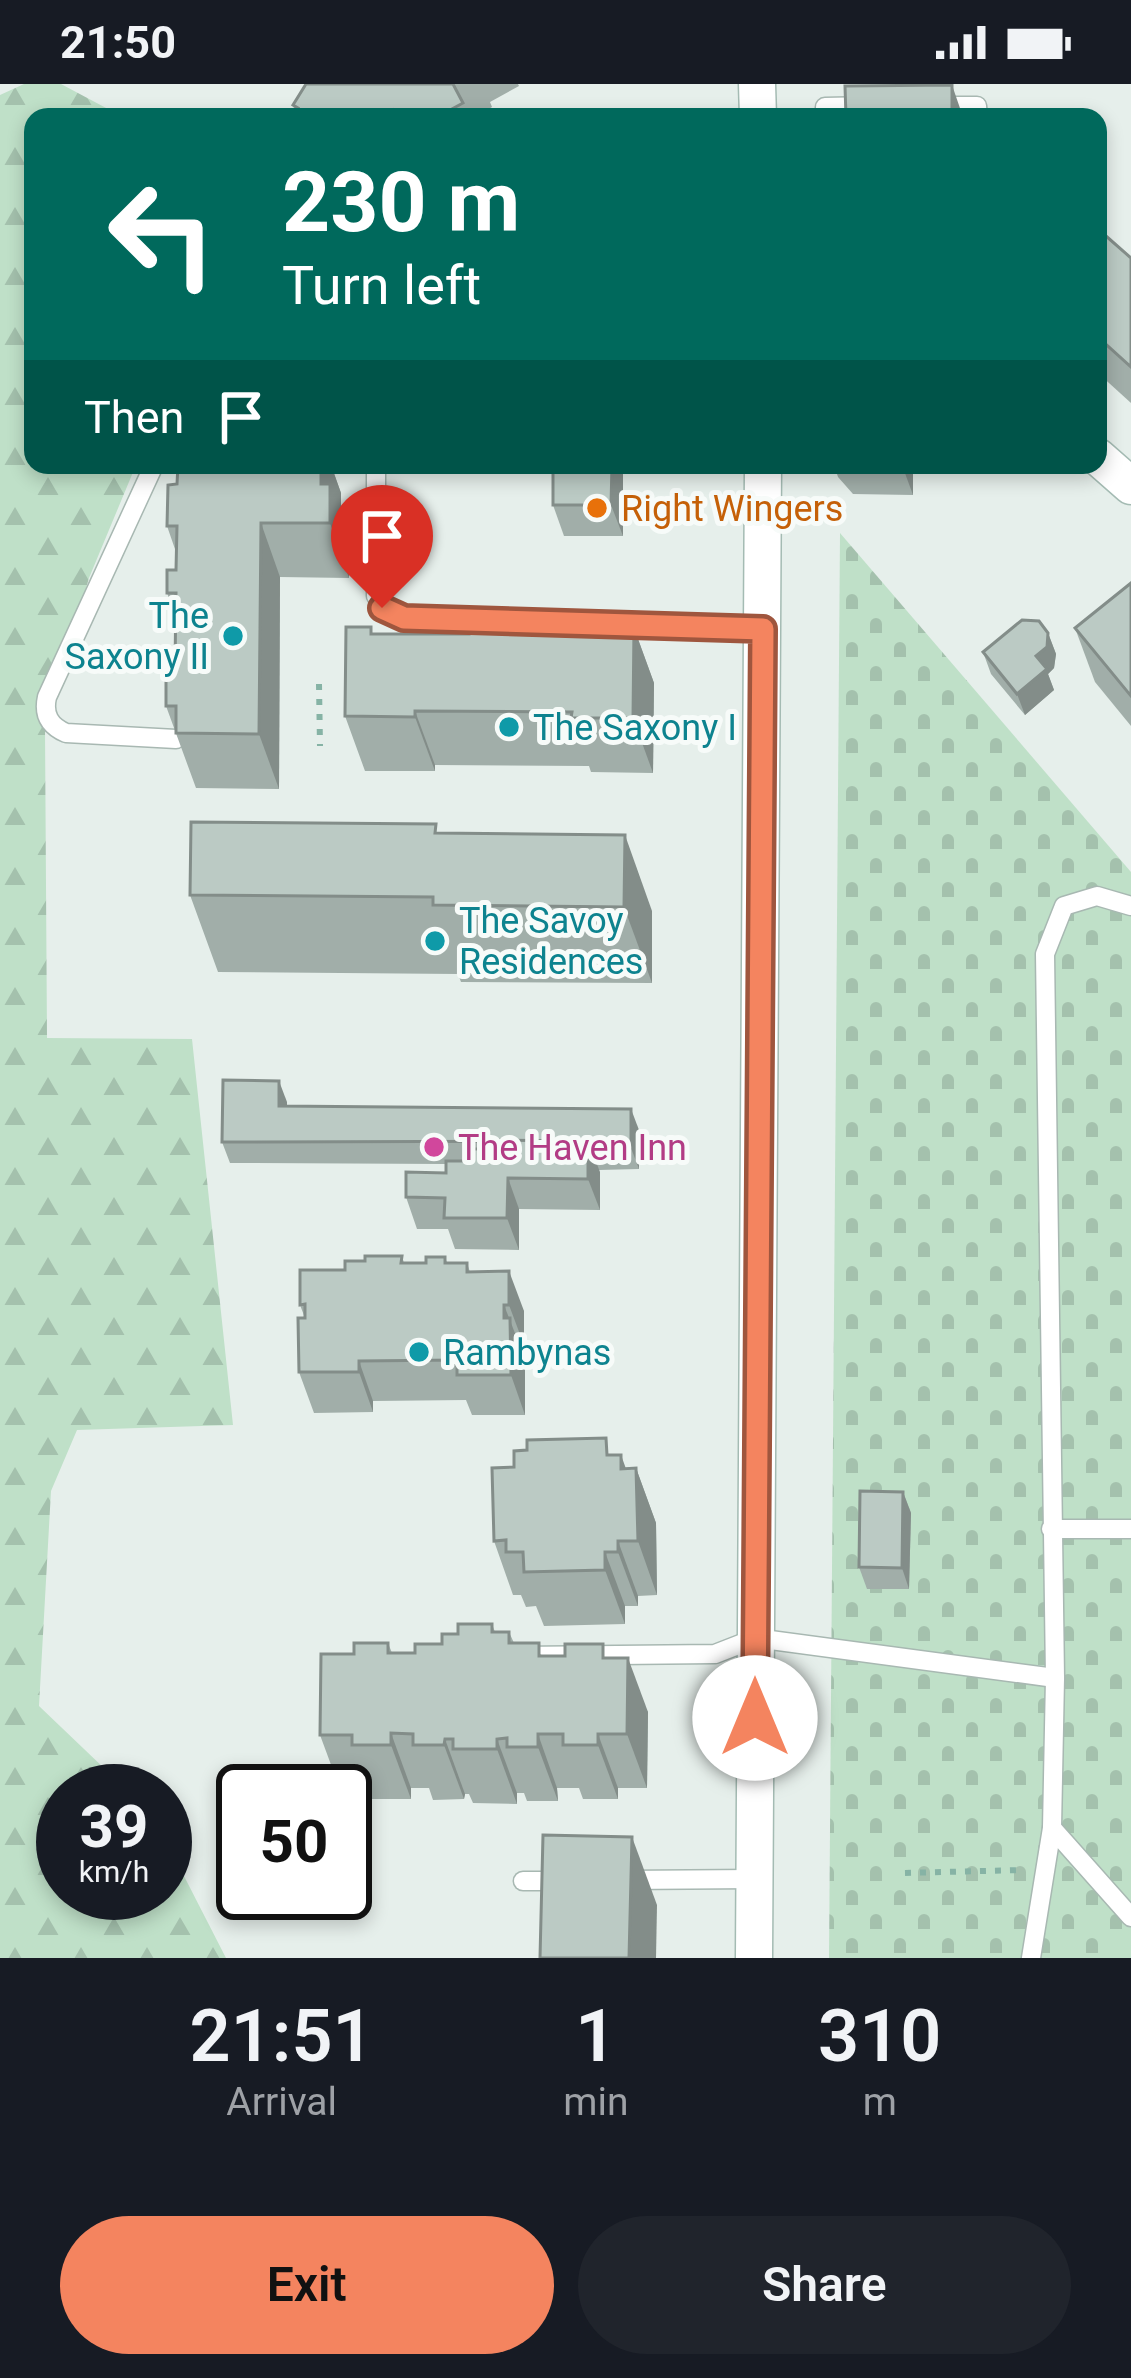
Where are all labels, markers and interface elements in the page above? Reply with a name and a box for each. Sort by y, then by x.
text: 21:50 [60,16,176,69]
text: 230 m [282,153,520,252]
icon: left [84,156,240,312]
text: Turn left [282,254,481,317]
icon: arrive [208,384,274,450]
text: Then [84,391,184,444]
pin [331,485,433,608]
place label: Right Wingers [621,488,843,530]
marker: Right Wingers [584,495,610,521]
icon: arrive [349,503,415,569]
place label: The Saxony II [65,595,209,678]
marker: The Saxony II [220,623,246,649]
place label: The Saxony I [533,707,737,749]
marker: The Saxony I [496,714,522,740]
place label: The Savoy Residences [459,900,643,983]
marker: The Savoy Residences [422,928,448,954]
place label: The Haven Inn [458,1127,687,1169]
marker: The Haven Inn [421,1134,447,1160]
place label: Rambynas [443,1332,611,1374]
marker: Rambynas [406,1339,432,1365]
position arrow [692,1655,818,1781]
speed limit sign: 50 [216,1764,372,1920]
text: 39 [80,1791,148,1862]
text: km/h [79,1854,149,1889]
text: 21:51 [190,1994,374,2079]
text: 1 [575,1994,616,2079]
text: 310 [818,1994,941,2079]
text: Arrival [226,2079,337,2125]
text: min [563,2079,628,2125]
text: m [863,2079,897,2125]
button: Exit [60,2216,554,2354]
button: Share [578,2216,1071,2354]

